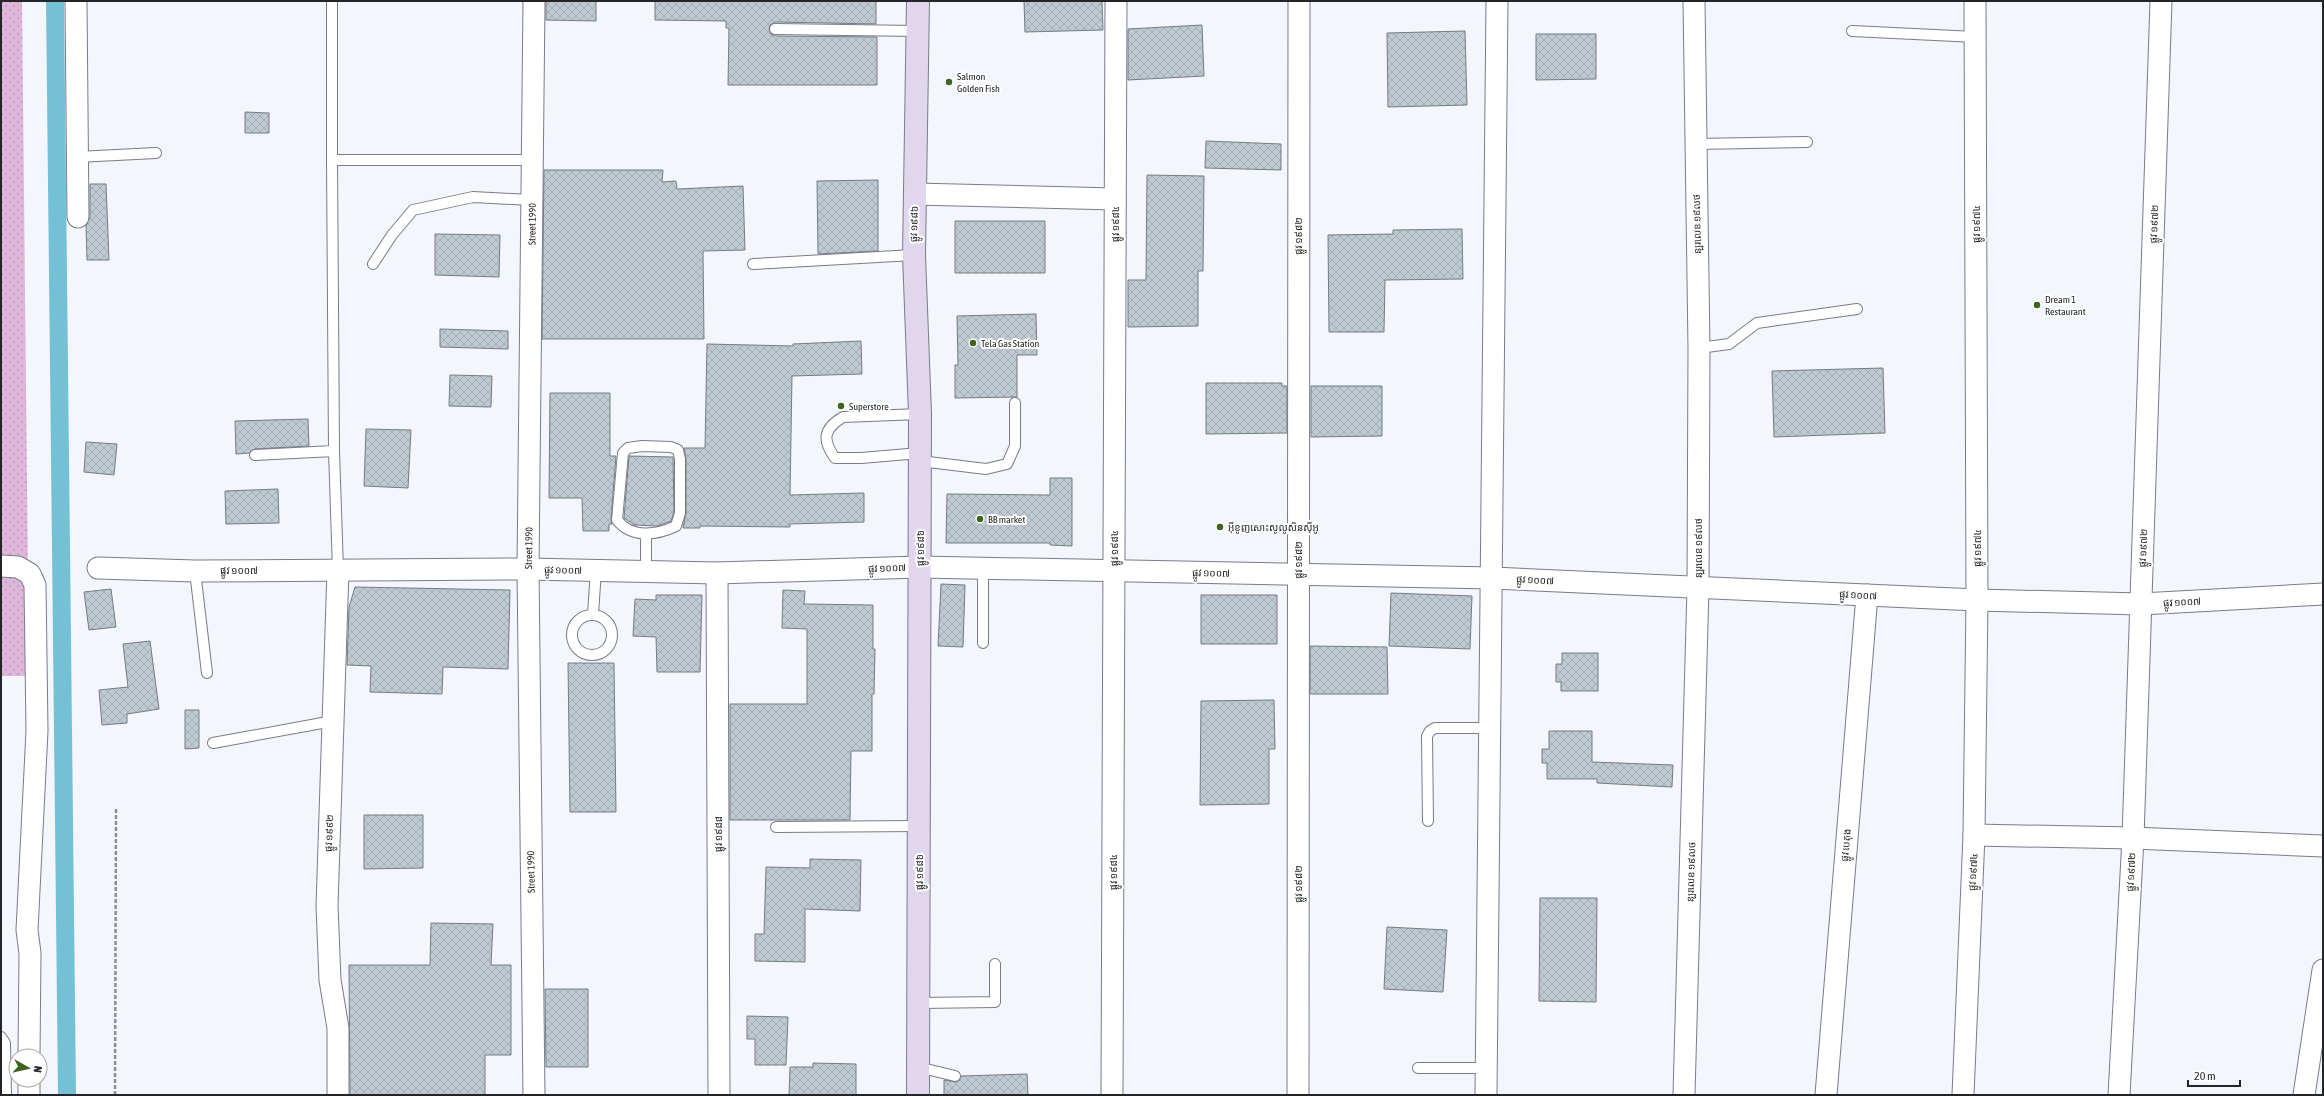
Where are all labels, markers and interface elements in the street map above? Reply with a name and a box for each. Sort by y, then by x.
place label: Salmon Golden Fish [957,71,1000,94]
marker: Salmon Golden Fish [944,77,954,87]
street label: ន្ឡរលេខ ១៩លថ [1691,194,1704,254]
street label: Street 1990 [526,203,537,245]
street label: ផ្លូវ ១៩៧២ [2148,204,2164,244]
street label: ផ្លូវ ១៩៧៤ [1971,205,1985,243]
street label: ផ្លូវ ១៩៨៦ [908,206,924,242]
street label: ផ្លូវ ១៩៨៤ [1110,206,1124,242]
street label: ផ្លូវ ១៩៨២ [1293,217,1307,255]
place label: Dream 1 Restaurant [2045,294,2086,317]
marker: Dream 1 Restaurant [2032,300,2042,310]
marker: Tela Gas Station [968,338,978,348]
place label: Tela Gas Station [981,338,1039,349]
marker: Superstore [836,401,846,411]
place label: Superstore [849,401,889,412]
marker: BB market [975,514,985,524]
place label: BB market [988,514,1025,525]
street label: ន្ឡរលេខ ១៩លថ [1693,518,1705,578]
place label: អ៊ីខូញសោះសូលូសិនស៊ីអូ [1228,521,1319,534]
marker: អ៊ីខូញសោះសូលូសិនស៊ីអូ [1215,522,1225,532]
street label: Street 1990 [522,527,534,569]
street label: ផ្លូវ ១៩៧២ [2137,528,2153,568]
street label: ផ្លូវ ១៩៧៤ [1972,529,1986,567]
street label: ផ្លូវ ១៩៨៦ [915,530,929,566]
street label: ផ្លូវ ១៩៨៤ [1109,530,1123,566]
street label: ផ្លូវ ១៩៨២ [1293,541,1307,579]
street label: ផ្លូវ ១០០៧ [868,562,906,578]
street label: ផ្លូវ ១០០៧ [544,564,582,580]
street label: ផ្លូវ ១០០៧ [220,565,258,579]
street label: ផ្លូវ ១០០៧ [1192,567,1230,583]
street label: ផ្លូវ ១០០៧ [1516,574,1554,590]
street label: ផ្លូវ ១០០៧ [1839,589,1877,605]
street label: ផ្លូវ ១០០៧ [2163,596,2201,612]
street label: ផ្លូវ ១៩៩២ [323,814,339,852]
street label: ផ្លុវ ១៩៨៨ [713,816,727,852]
street label: ផ្លូវ បេតុង [1839,828,1857,862]
street label: ន្ឡរលេខ ១៩លថ [1684,842,1699,902]
street label: Street 1990 [525,851,537,893]
street label: ផ្លូវ ១៩៧២ [2124,852,2141,892]
street label: ផ្លូវ ១៩៧៤ [1967,853,1983,891]
street label: ផ្លូវ ១៩៨៦ [914,854,928,890]
street label: ផ្លូវ ១៩៨៤ [1108,854,1122,890]
street label: ផ្លូវ ១៩៨២ [1293,865,1307,903]
north arrow [8,1048,48,1088]
scale bar [2188,1062,2240,1088]
text: N [32,1065,44,1073]
text: 20 m [2194,1069,2216,1083]

